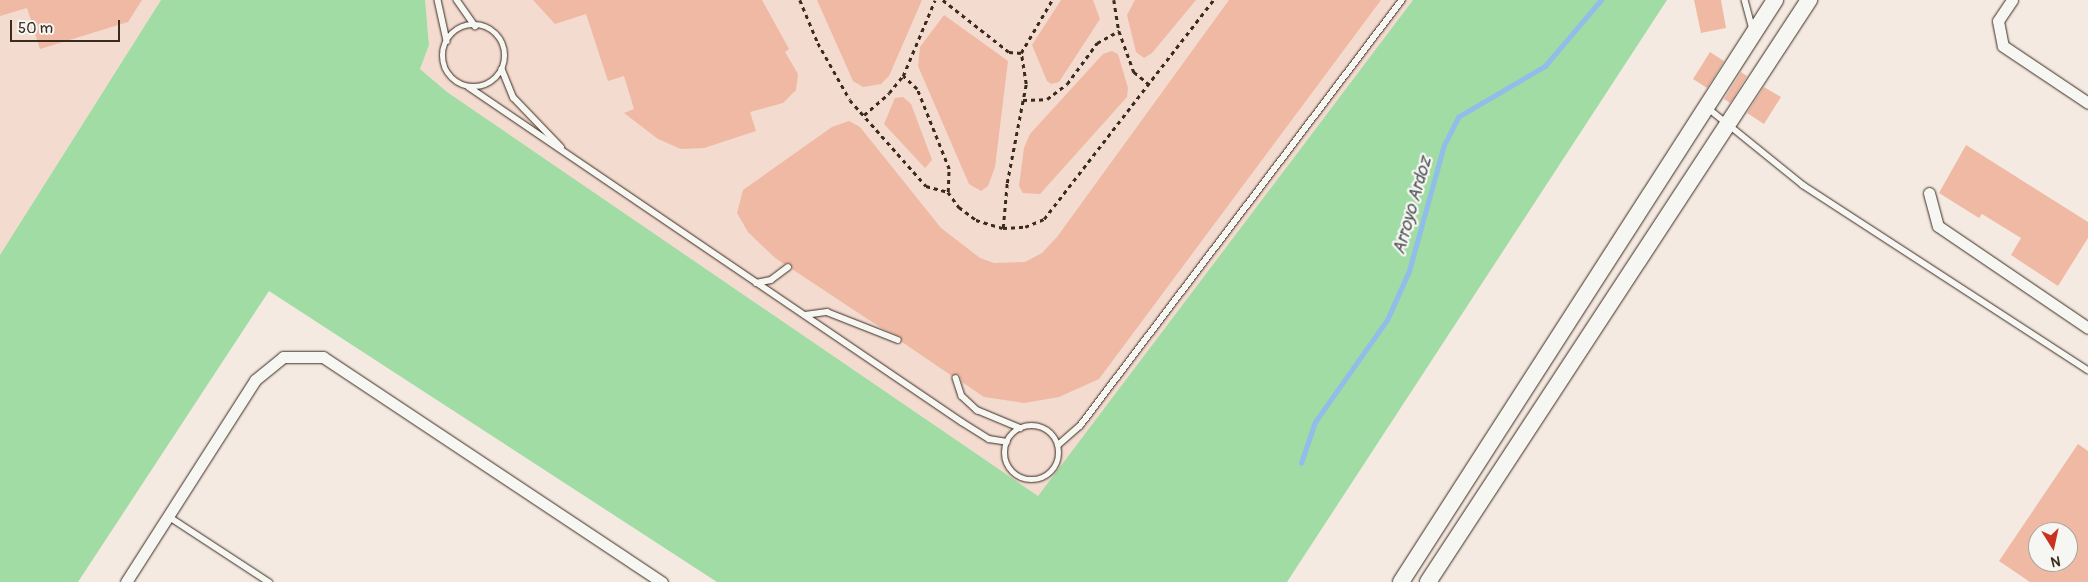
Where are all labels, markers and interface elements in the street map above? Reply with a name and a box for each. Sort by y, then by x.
scale bar [12,10,122,42]
text: 50 m [18,19,53,38]
water label: Arroyo Ardoz [1389,155,1437,257]
north arrow [2028,522,2078,572]
text: N [2049,552,2062,570]

